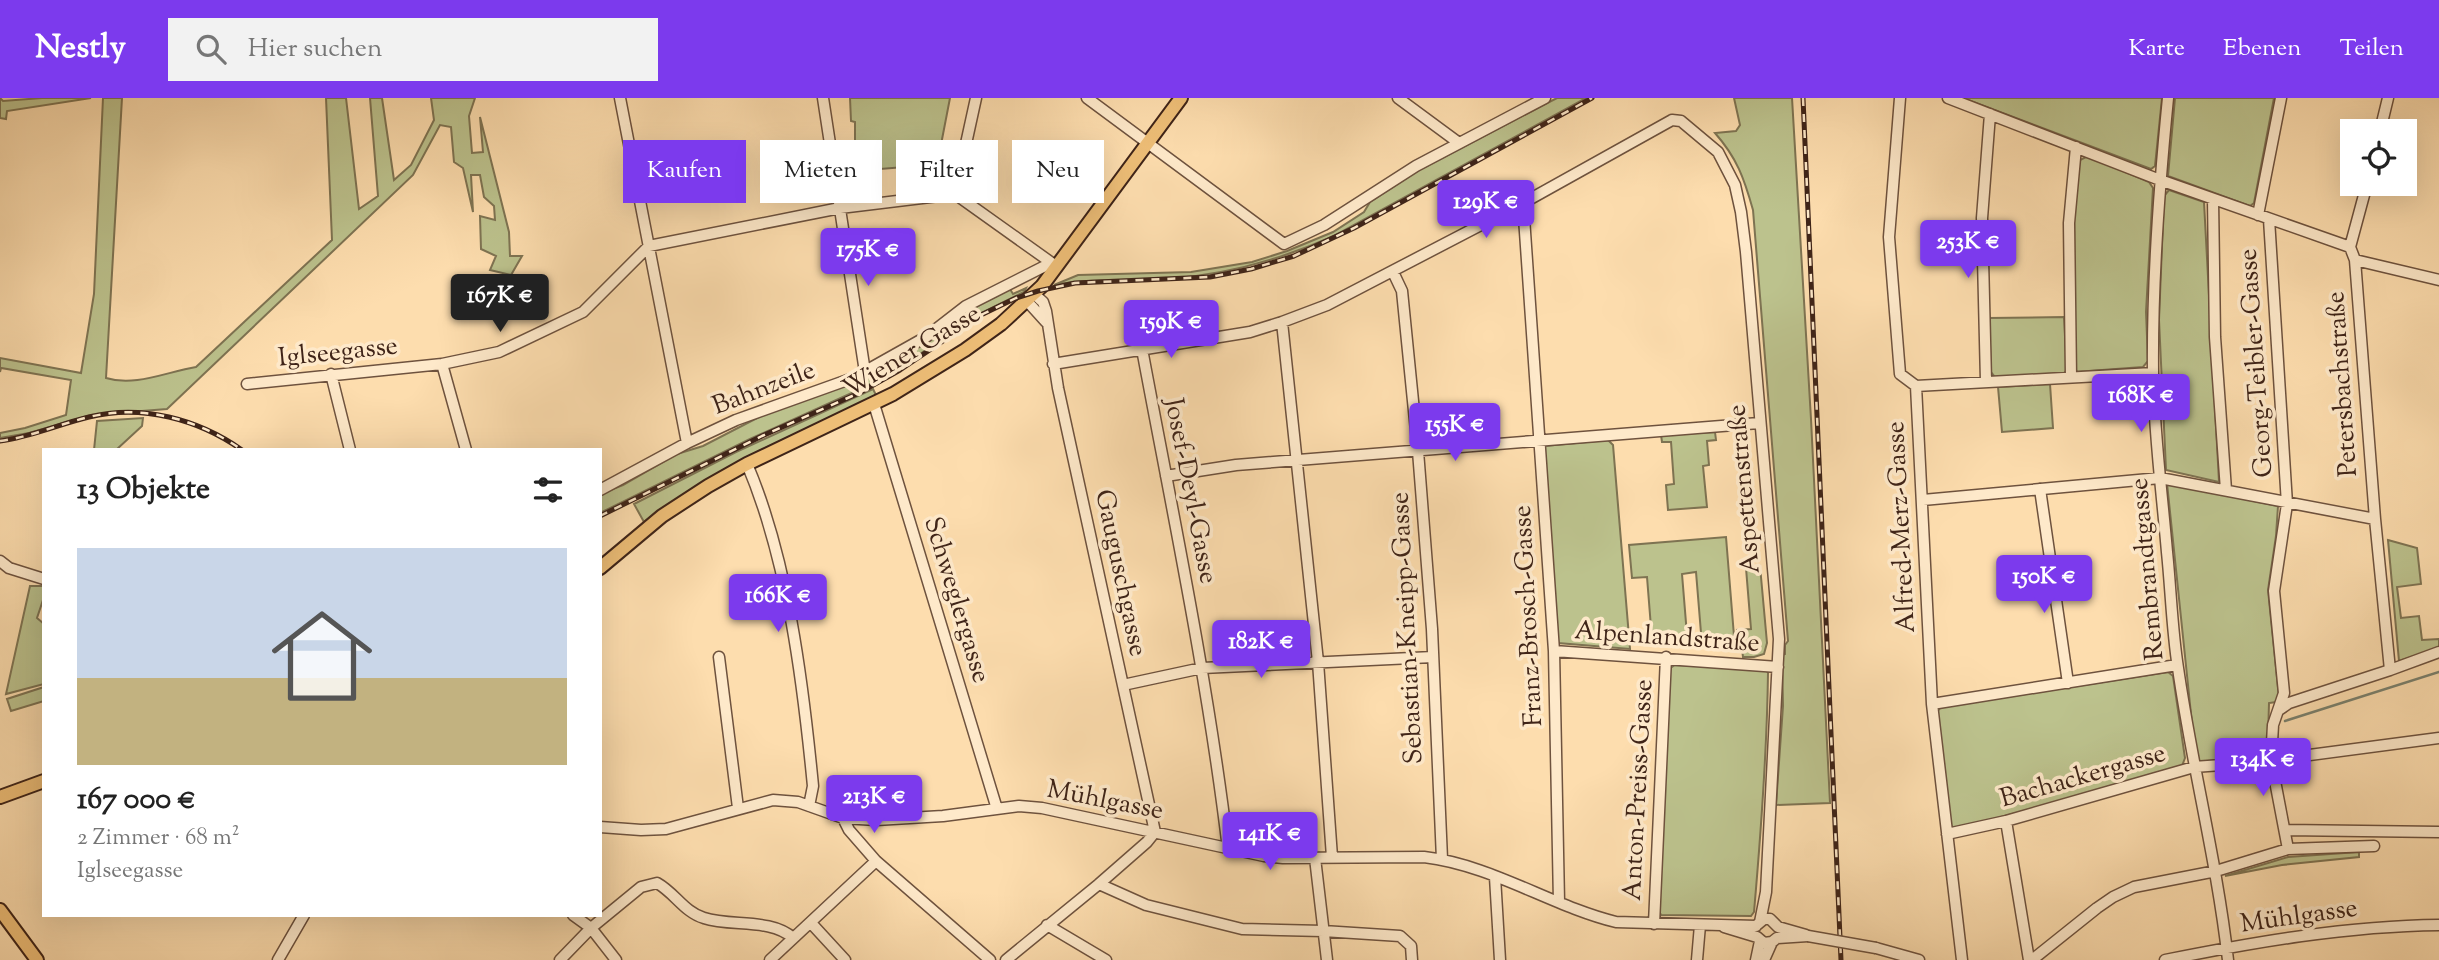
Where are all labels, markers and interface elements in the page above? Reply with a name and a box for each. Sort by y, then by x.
search box [168,18,658,81]
text: Nestly [35,25,126,73]
icon: search [192,30,230,68]
text: Hier suchen [248,31,382,68]
text: Karte [2128,32,2185,66]
text: Ebenen [2223,32,2301,66]
text: Teilen [2339,32,2404,66]
map controls [2340,119,2417,196]
button: locate [2340,119,2417,196]
chip: Kaufen [623,140,746,203]
chip: Mieten [760,140,882,203]
chip: Filter [896,140,998,203]
chip: Neu [1012,140,1104,203]
pin: 129K € [1429,180,1543,240]
text: 129K € [1453,186,1519,219]
pin: 253K € [1911,220,2025,280]
text: 253K € [1936,226,2000,259]
pin: 175K € [811,228,925,288]
text: 175K € [837,234,899,267]
street label: Georg-Teibler-Gasse [2231,247,2283,479]
pin: 167K € [443,274,557,334]
text: 167K € [467,280,533,313]
street label: Petersbachstraße [2318,290,2368,478]
street label: Wiener Gasse [836,296,988,408]
pin: 159K € [1114,300,1228,360]
text: 159K € [1140,306,1202,339]
street label: Iglseegasse [276,328,400,378]
street label: Bahnzeile [707,352,821,426]
pin: 168K € [2084,374,2198,434]
text: 168K € [2108,380,2174,413]
street label: Josef-Deyl-Gasse [1154,393,1226,587]
street label: Aspettenstraße [1719,403,1771,575]
pin: 155K € [1398,404,1512,463]
text: 155K € [1425,409,1485,442]
street label: Alfred-Merz-Gasse [1878,420,1926,634]
text: 13 Objekte [77,469,210,512]
icon: filters [529,471,567,509]
street label: Rembrandtgasse [2122,476,2174,662]
street label: Gauguschgasse [1084,486,1156,660]
street label: Sebastian-Kneipp-Gasse [1382,491,1434,765]
street label: Franz-Brosch-Gasse [1505,504,1553,728]
street label: Schweglergasse [913,512,999,688]
pin: 150K € [1987,556,2101,615]
text: 150K € [2012,561,2076,594]
pin: 166K € [721,574,835,634]
text: 166K € [745,580,811,613]
icon: home [259,593,385,719]
street label: Alpenlandstraße [1573,613,1761,663]
pin: 182K € [1204,620,1318,680]
text: 182K € [1228,626,1294,659]
street label: Anton-Preiss-Gasse [1615,678,1663,902]
street label: Bachackergasse [1996,736,2170,818]
pin: 134K € [2206,738,2320,798]
text: 134K € [2231,744,2295,777]
street label: Mühlgasse [1044,772,1166,830]
pin: 213K € [817,776,931,835]
text: 167 000 € [77,779,196,822]
text: 213K € [842,781,906,814]
pin: 141K € [1213,812,1327,872]
text: 141K € [1239,818,1301,851]
text: 2 Zimmer · 68 m² [77,822,240,855]
text: Iglseegasse [77,855,183,888]
street label: Mühlgasse [2238,890,2360,944]

